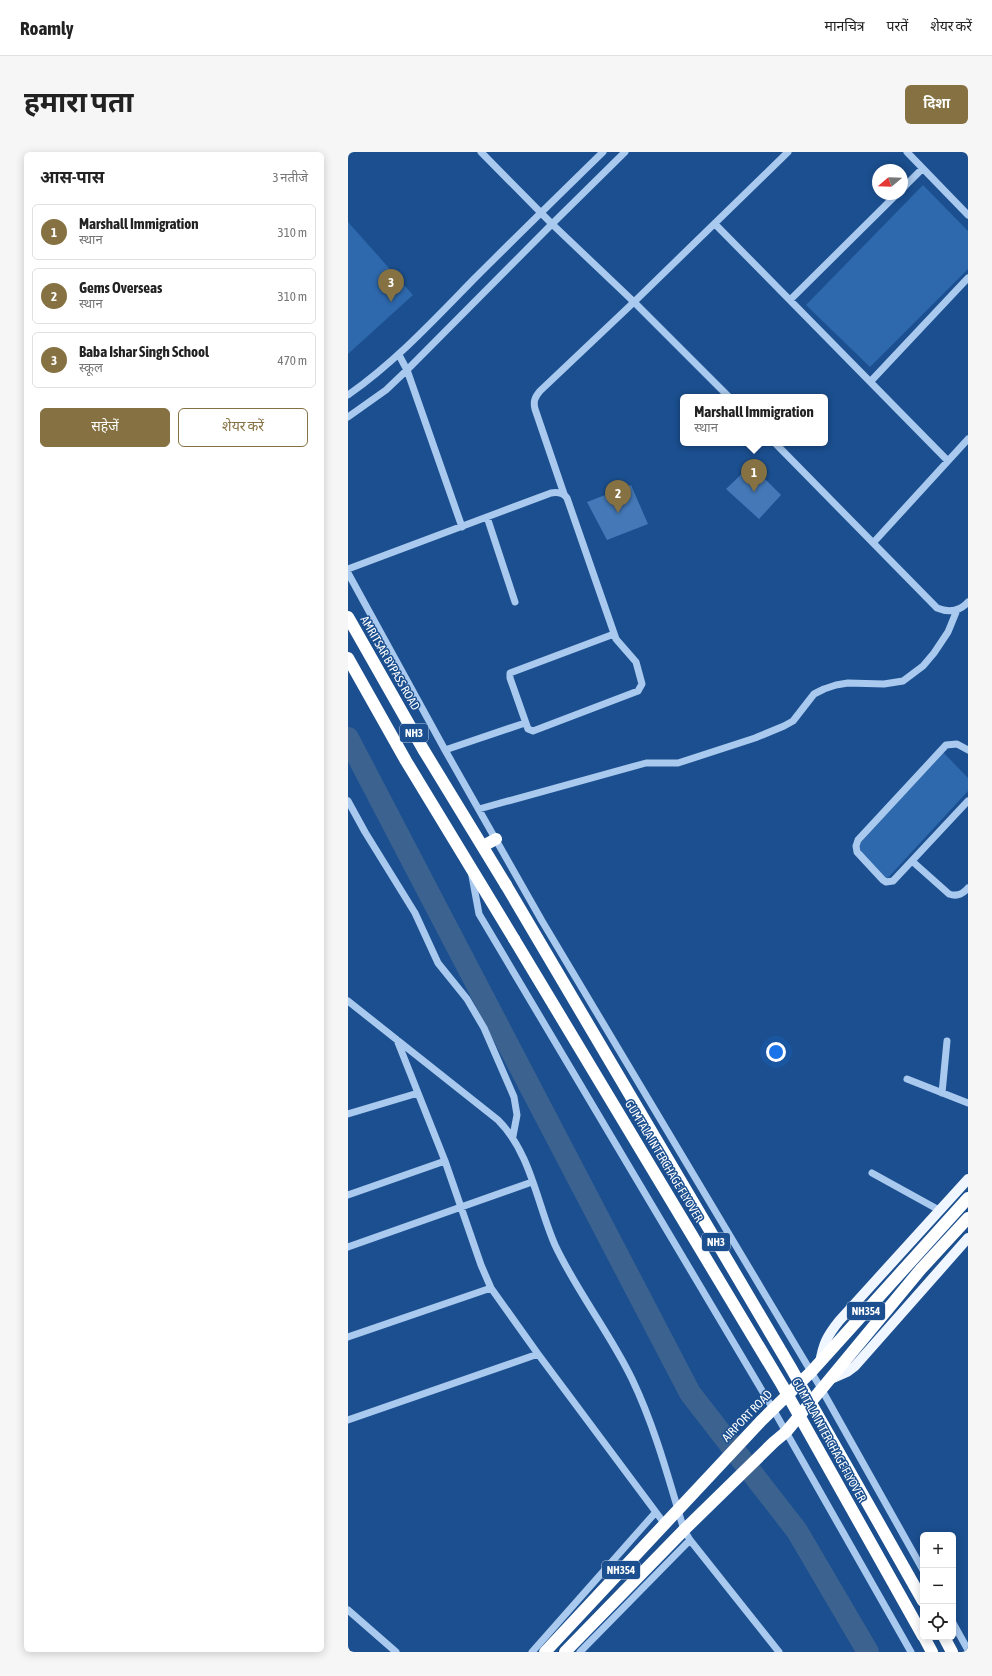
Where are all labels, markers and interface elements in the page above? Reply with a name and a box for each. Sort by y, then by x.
text: Roamly [20,17,74,39]
text: मानचित्र [825,18,865,34]
text: परतें [887,18,908,34]
text: शेयर करें [930,18,972,34]
button: दिशा [905,85,968,124]
text: हमारा पता [24,86,134,118]
north arrow [872,164,908,200]
text: आस-पास [40,167,104,187]
text: 3 नतीजे [272,170,308,185]
text: Marshall Immigration [79,215,199,232]
text: 1 [51,225,57,240]
text: 310 m [278,225,307,240]
text: स्थान [79,232,103,247]
pin: 3 [378,269,404,302]
text: Gems Overseas [79,279,162,296]
text: 2 [51,289,57,304]
text: 310 m [278,289,307,304]
text: स्थान [79,296,103,311]
text: Baba Ishar Singh School [79,343,209,360]
text: 3 [51,353,57,368]
text: 470 m [278,353,307,368]
text: स्कूल [79,360,103,375]
popup [680,394,828,446]
text: Marshall Immigration [694,403,814,420]
button: सहेजें [40,408,170,447]
button: शेयर करें [178,408,308,447]
text: स्थान [694,420,718,435]
pin: 1 [741,459,767,492]
pin: 2 [605,480,631,513]
street label: AMRITSAR BYPASS ROAD [357,613,423,713]
road number: NH3 [400,724,428,742]
your location [766,1042,786,1062]
street label: GUMTALA INTERCHAGE FLYOVER [622,1098,706,1224]
road number: NH3 [702,1233,730,1251]
road number: NH354 [847,1302,885,1320]
street label: GUMTALA INTERCHAGE FLYOVER [789,1376,869,1504]
street label: AIRPORT ROAD [719,1387,775,1445]
map controls [920,1532,956,1640]
button: + [920,1532,956,1568]
road number: NH354 [602,1561,640,1579]
button: − [920,1568,956,1604]
button: locate [920,1604,956,1640]

